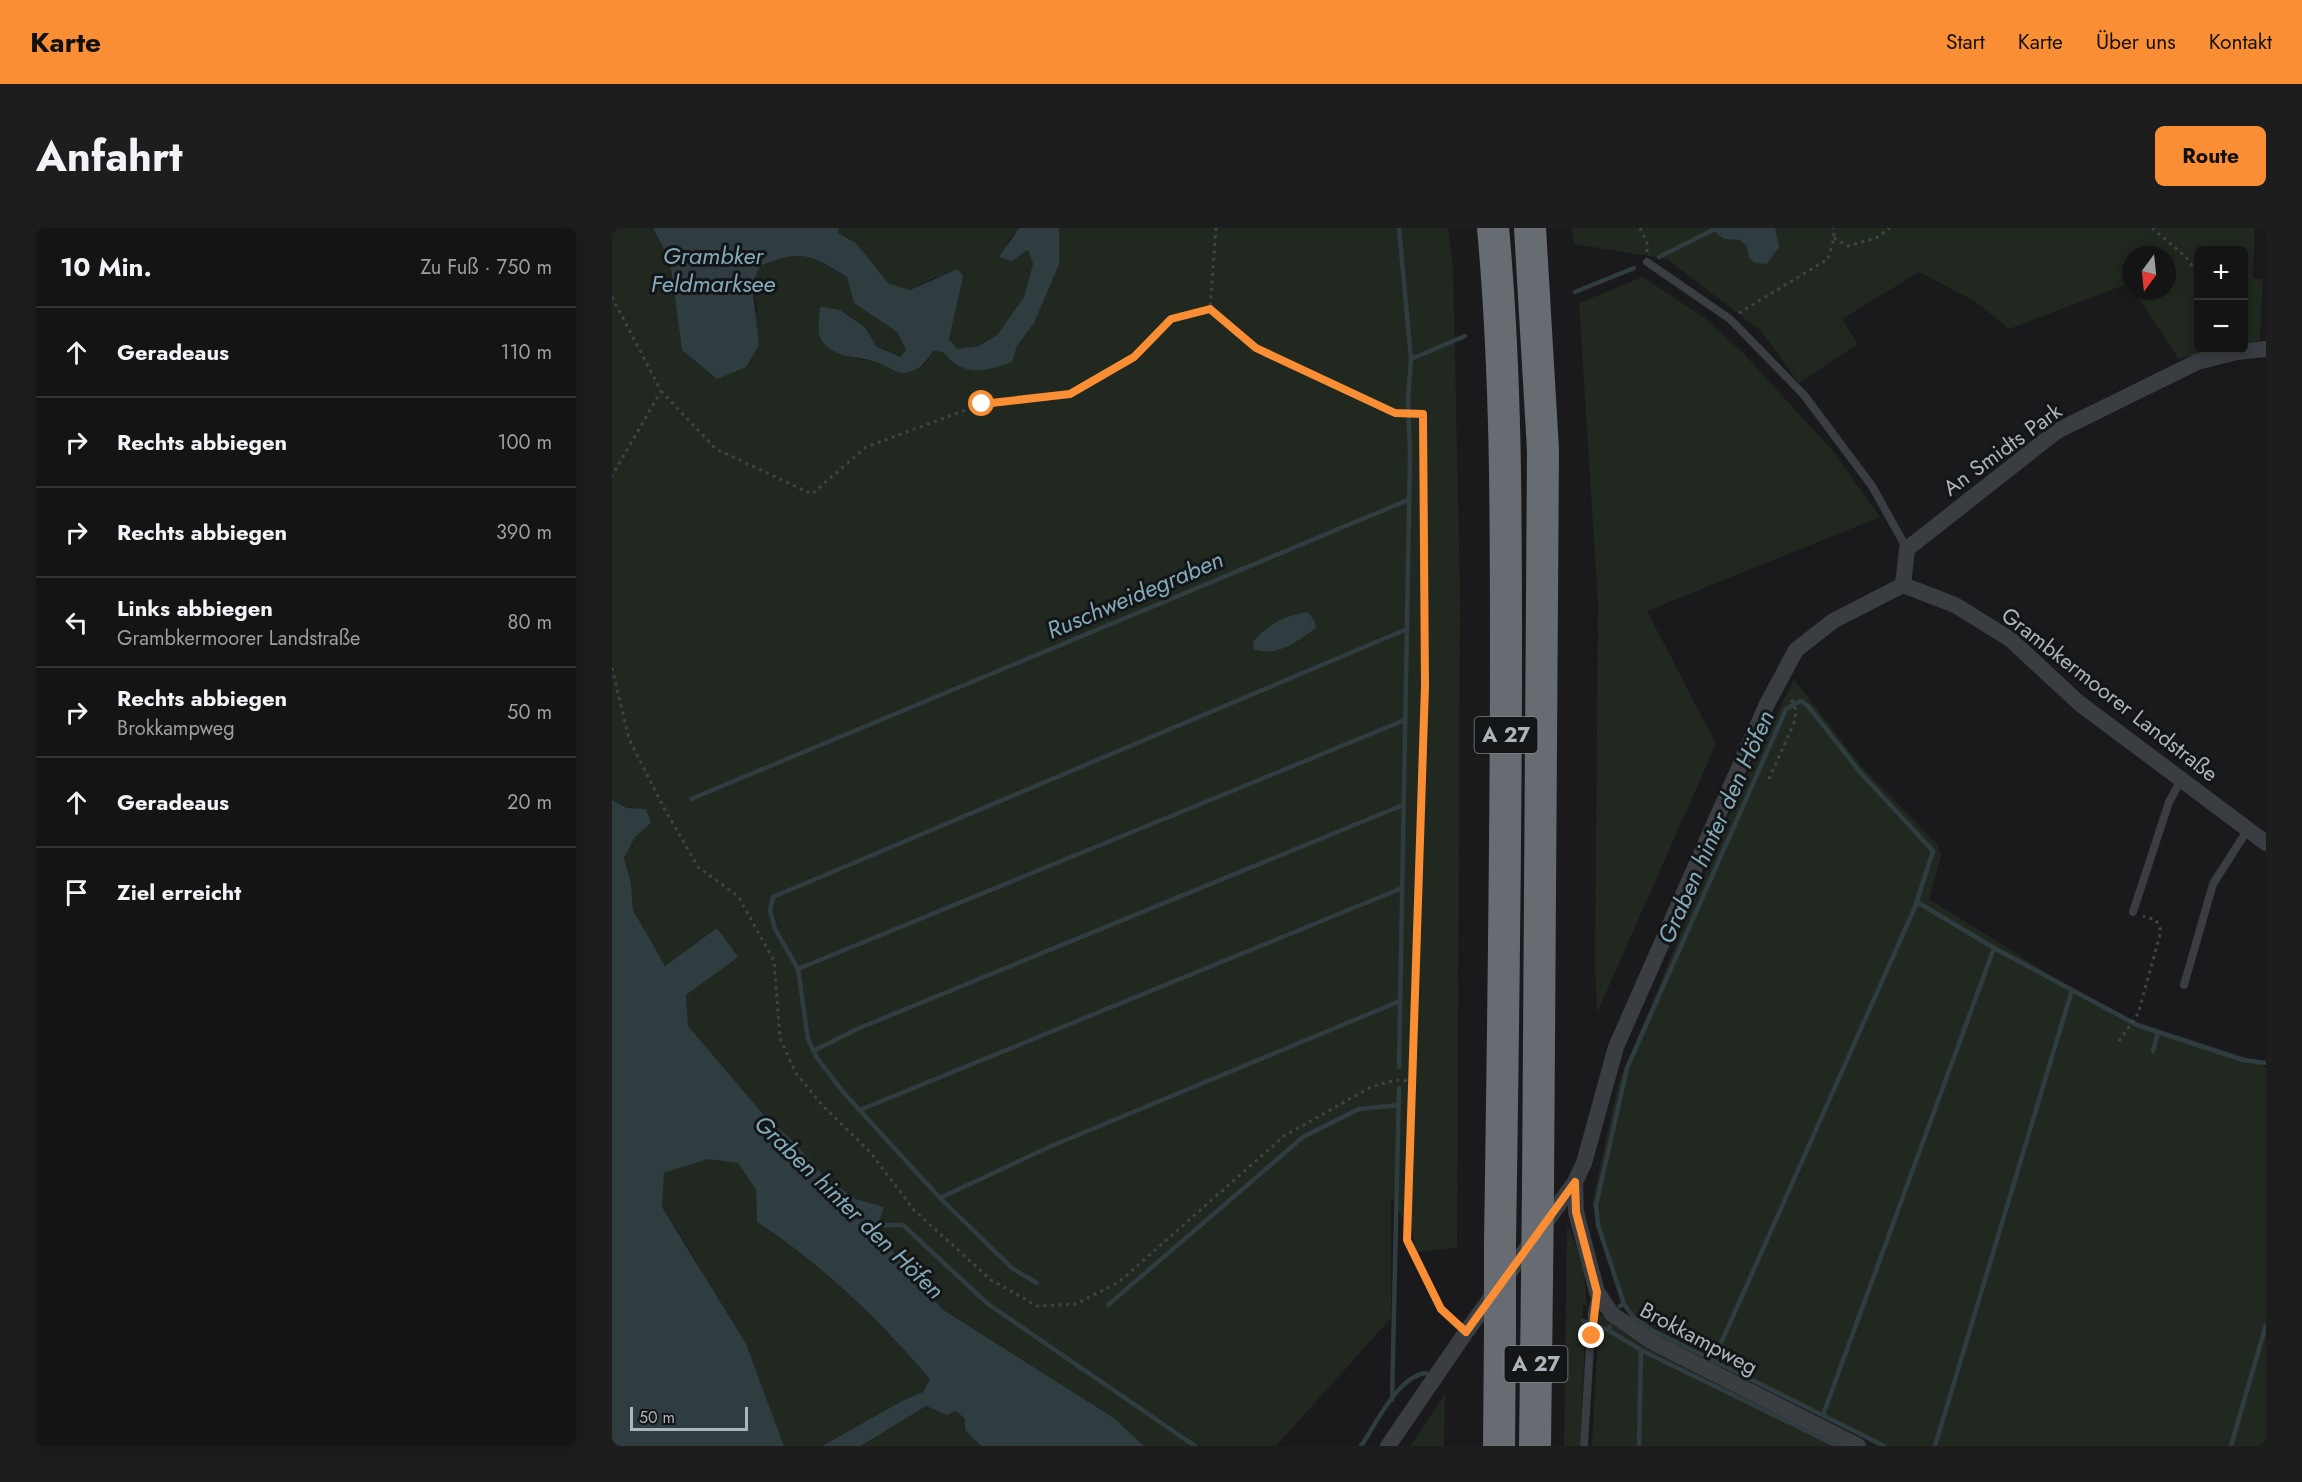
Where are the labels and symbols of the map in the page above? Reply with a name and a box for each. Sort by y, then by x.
water label: Grambker Feldmarksee [651,238,775,301]
north arrow [2122,246,2176,300]
route start [968,390,994,416]
street label: An Smidts Park [1936,395,2068,503]
water label: Ruschweidegraben [1041,542,1228,648]
street label: Grambkermoorer Landstraße [1995,599,2225,789]
water label: Graben hinter den Höfen [1648,704,1783,949]
road number: A 27 [1474,717,1538,753]
water label: Graben hinter den Höfen [746,1106,952,1307]
street label: Brokkampweg [1634,1294,1764,1382]
route end [1578,1322,1604,1348]
road number: A 27 [1504,1346,1568,1382]
scale bar [630,1404,748,1432]

